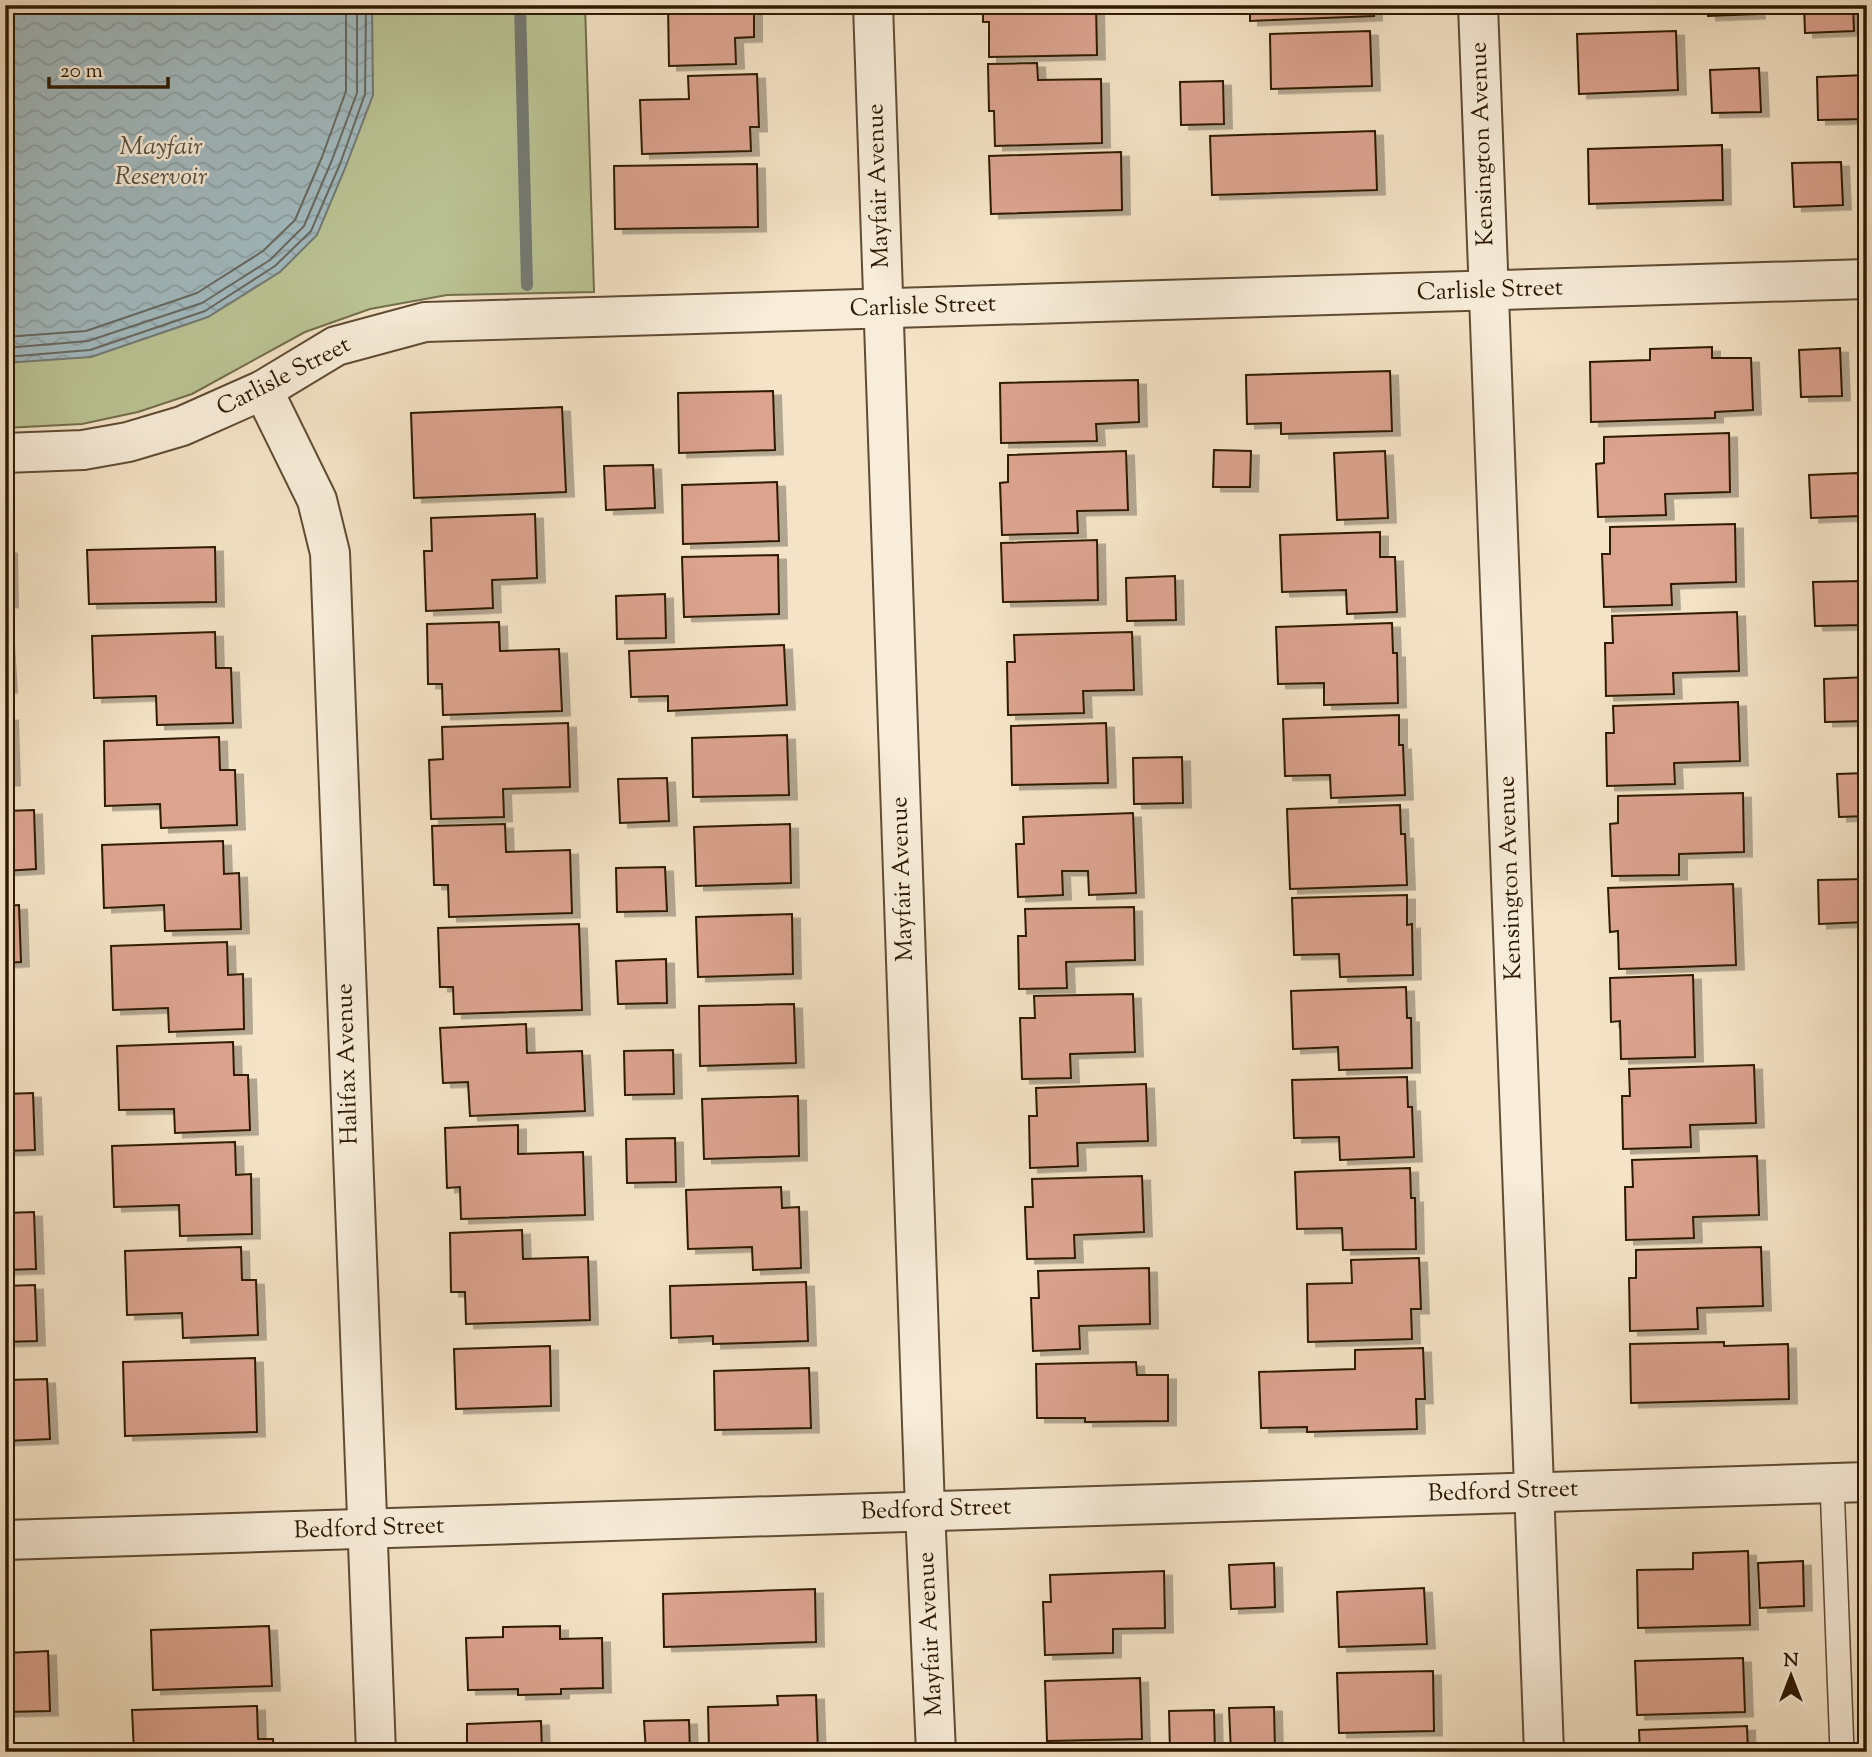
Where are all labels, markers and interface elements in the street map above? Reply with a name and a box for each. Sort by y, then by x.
street label: Kensington Avenue [1462,41,1504,247]
scale bar [49,46,168,90]
text: 20 m [60,57,103,87]
street label: Mayfair Avenue [859,103,899,269]
water label: Mayfair Reservoir [115,129,207,196]
street label: Carlisle Street [1416,271,1564,311]
street label: Carlisle Street [849,287,997,327]
street label: Carlisle Street [211,329,357,425]
street label: Kensington Avenue [1490,775,1532,981]
street label: Mayfair Avenue [883,796,923,962]
street label: Halifax Avenue [328,983,368,1145]
street label: Bedford Street [1427,1472,1579,1512]
street label: Bedford Street [860,1490,1012,1530]
street label: Bedford Street [293,1509,445,1549]
street label: Mayfair Avenue [910,1551,952,1717]
north arrow [1756,1642,1826,1712]
text: N [1783,1648,1799,1675]

